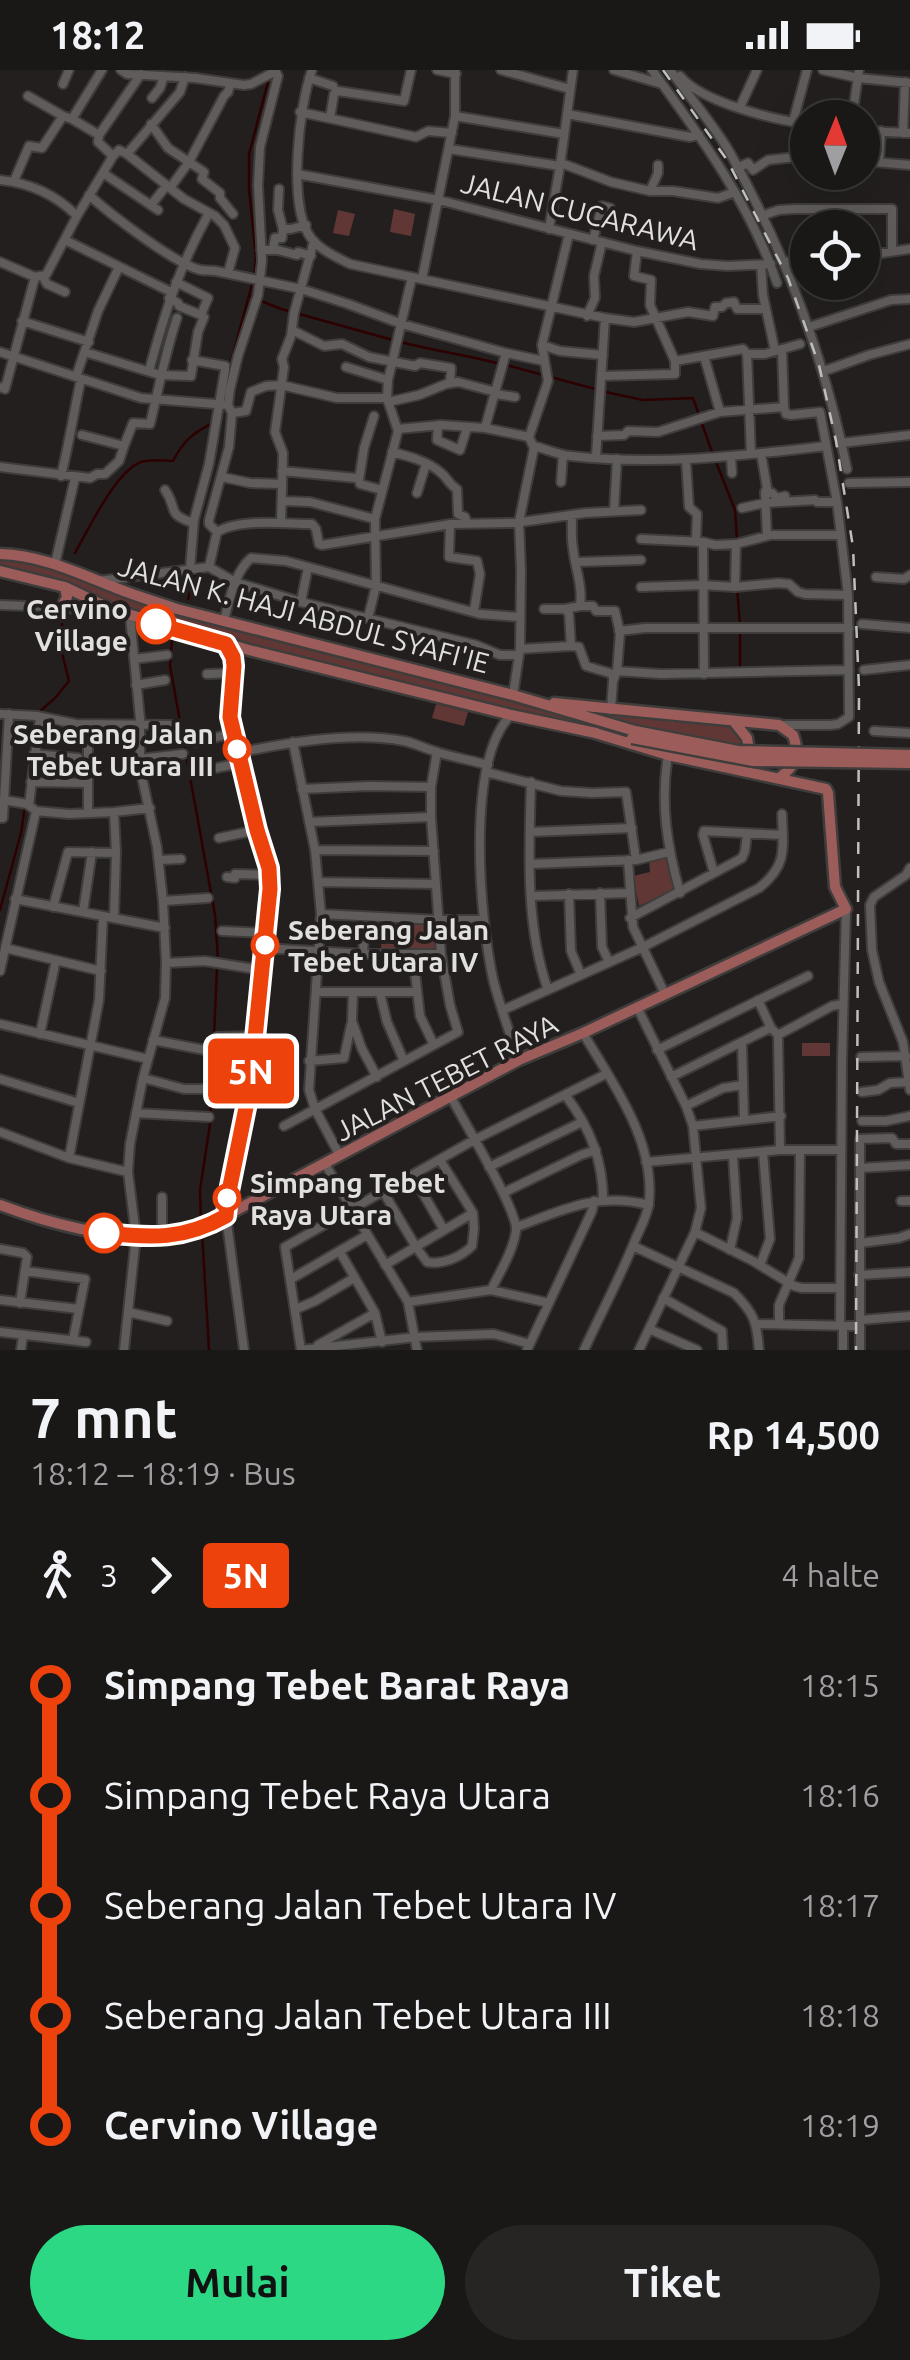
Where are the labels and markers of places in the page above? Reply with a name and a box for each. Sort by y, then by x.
place label: Cervino Village [26,593,128,656]
marker: Cervino Village [137,605,175,643]
place label: Seberang Jalan Tebet Utara III [13,718,214,781]
marker: Seberang Jalan Tebet Utara III [224,736,250,762]
place label: Seberang Jalan Tebet Utara IV [288,914,489,977]
marker: Seberang Jalan Tebet Utara IV [252,932,278,958]
place label: Simpang Tebet Raya Utara [250,1167,445,1230]
marker: Simpang Tebet Raya Utara [214,1185,240,1211]
unlabelled marker [85,1214,123,1252]

